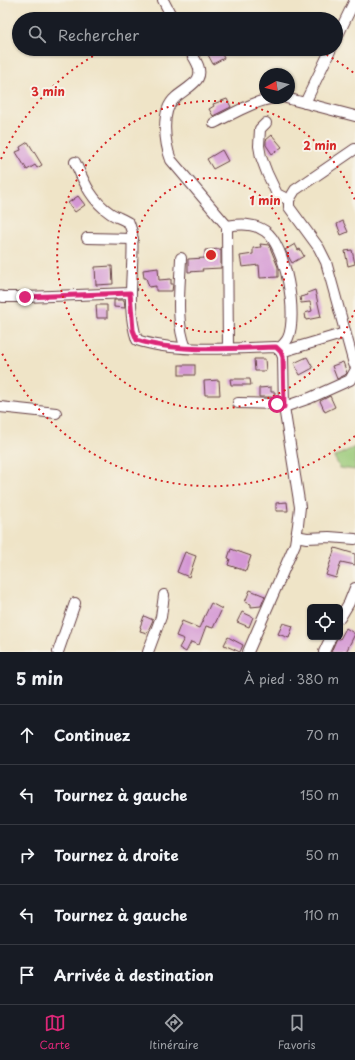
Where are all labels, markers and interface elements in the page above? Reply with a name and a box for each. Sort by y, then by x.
search box [12,12,343,56]
icon: search [26,23,48,45]
text: Rechercher [58,23,139,46]
north arrow [259,68,295,104]
text: 3 min [31,82,65,100]
text: 2 min [303,136,337,154]
text: 1 min [249,191,281,209]
centre of rings [204,248,218,262]
route end [16,288,34,306]
route start [268,395,286,413]
map controls [307,604,343,640]
button: locate [307,604,343,640]
text: 5 min [16,665,63,691]
text: À pied · 380 m [244,669,339,688]
text: Continuez [54,723,130,746]
icon: ahead [16,724,38,746]
text: 70 m [306,725,339,744]
text: Tournez à gauche [54,783,188,806]
icon: left [16,784,38,806]
text: 150 m [300,785,339,804]
text: Tournez à droite [54,843,179,866]
icon: right [16,844,38,866]
text: 50 m [305,845,339,864]
text: Tournez à gauche [54,903,188,926]
icon: left [16,904,38,926]
text: 110 m [304,905,339,924]
text: Arrivée à destination [54,963,214,986]
icon: arrive [16,964,38,986]
tab: Carte [40,1012,70,1053]
tab: Itinéraire [149,1012,199,1053]
tab: Favoris [278,1012,315,1053]

